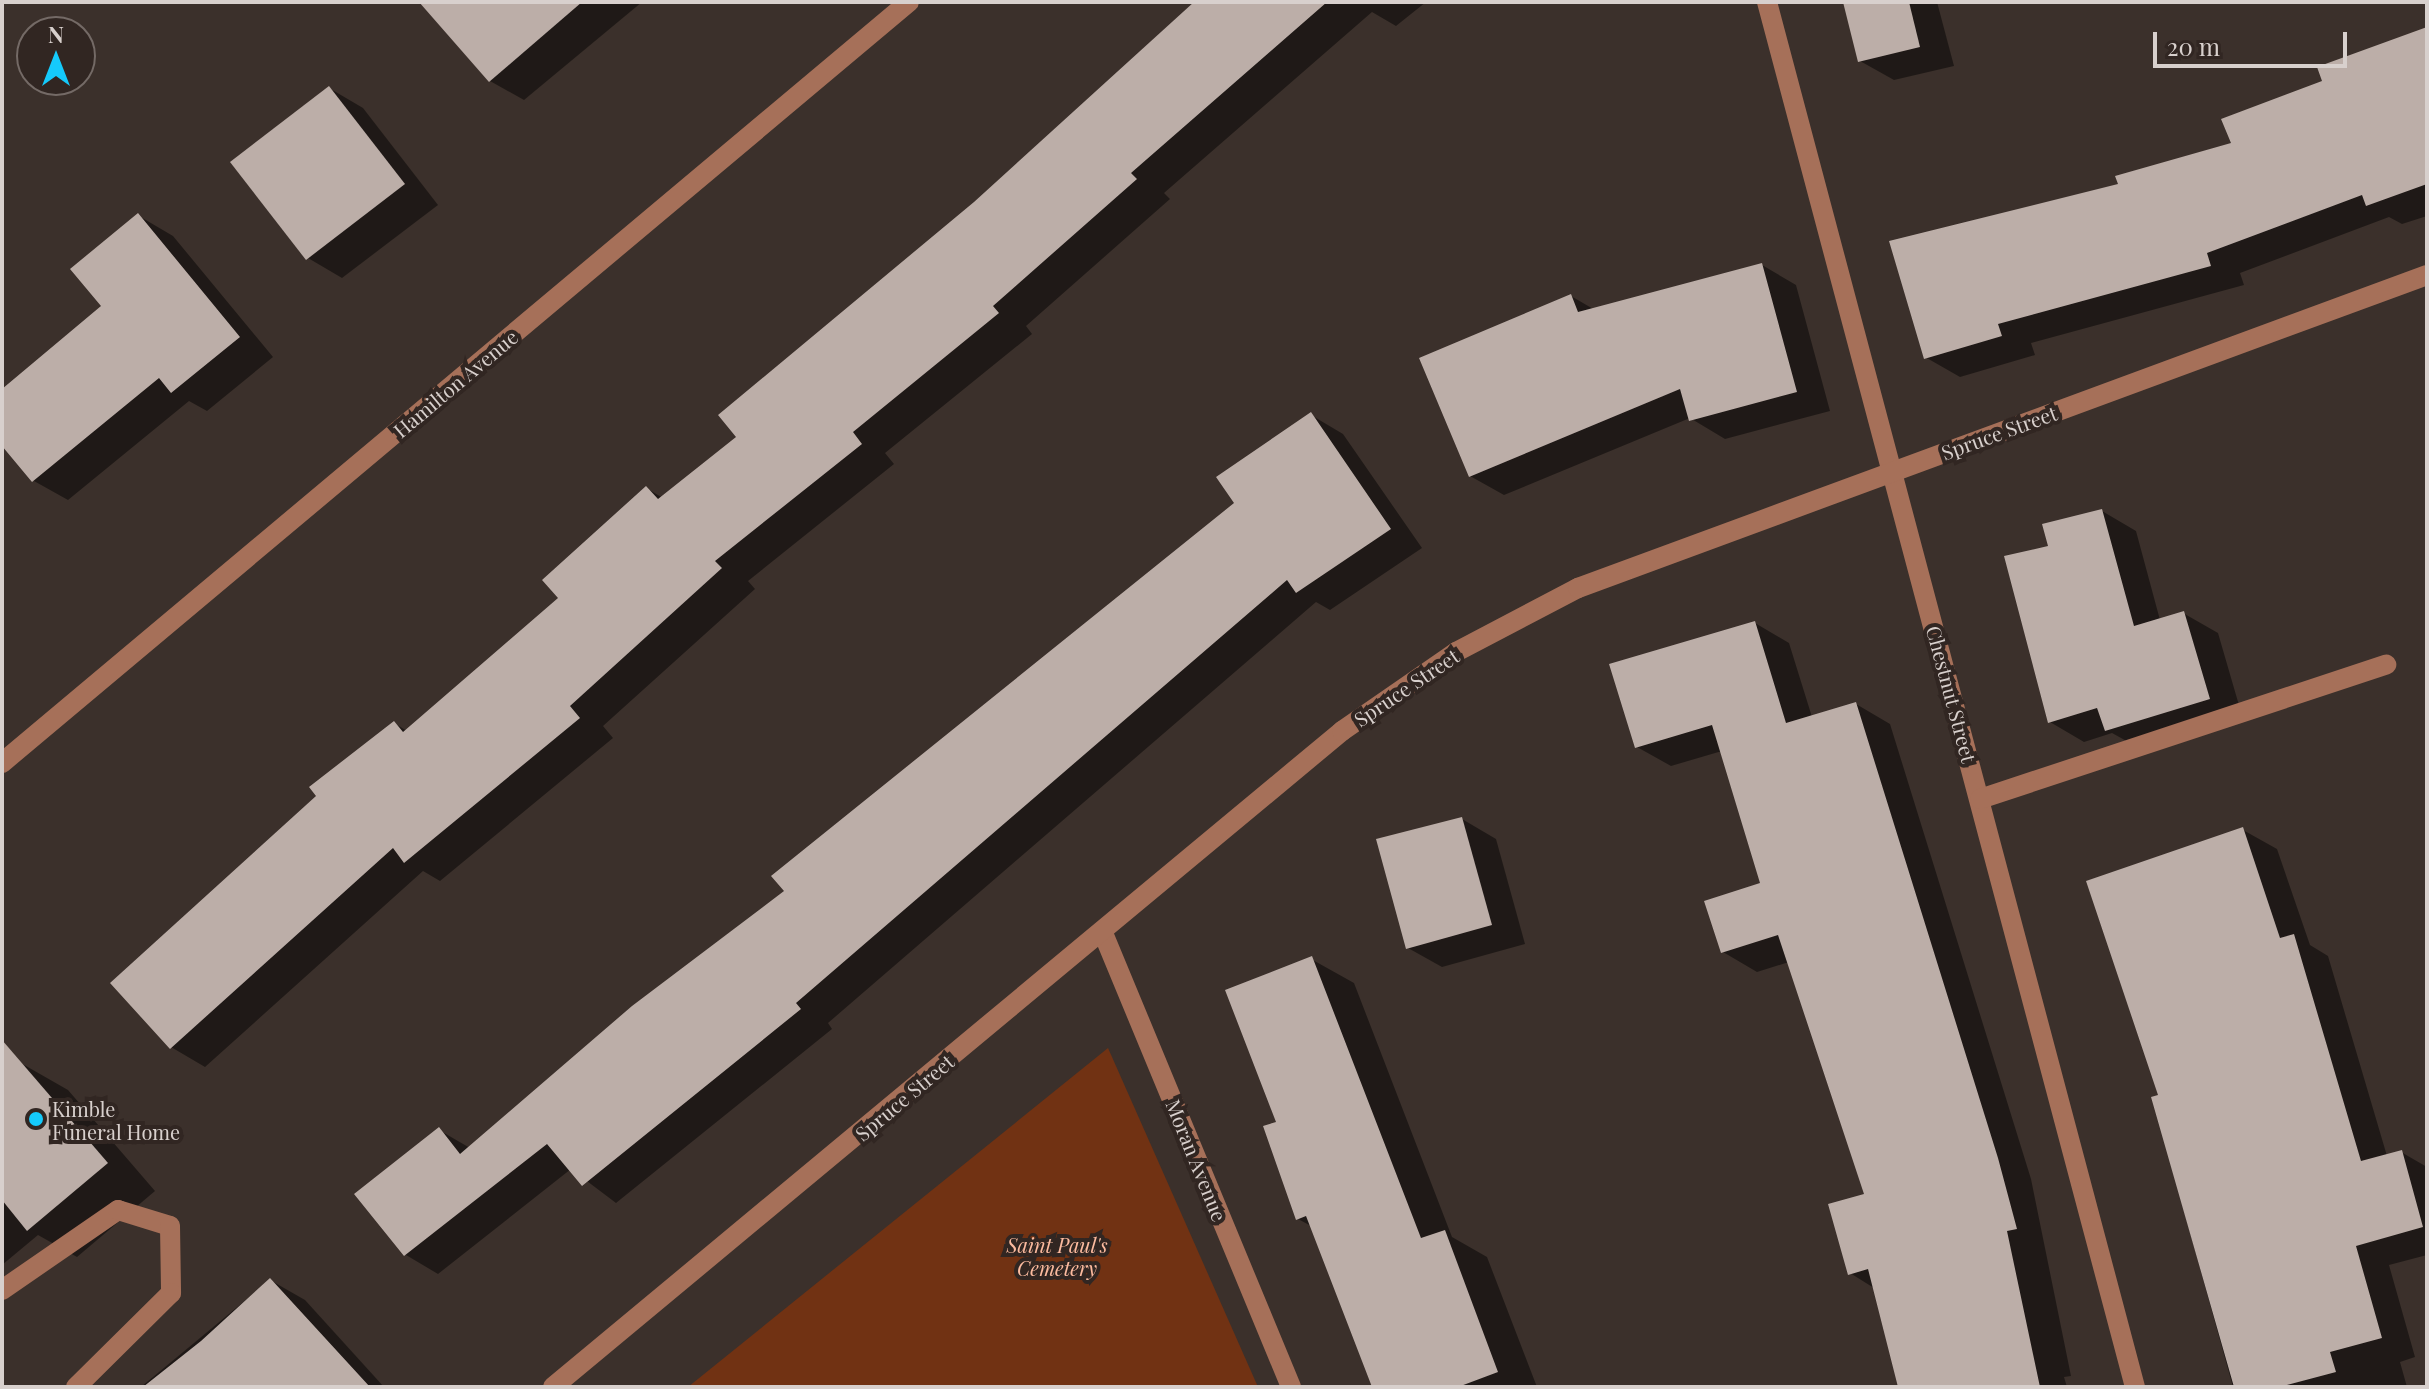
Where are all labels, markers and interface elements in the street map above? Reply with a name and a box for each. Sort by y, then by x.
north arrow [16,16,96,96]
scale bar [2157,16,2351,66]
text: N [48,19,64,49]
text: 20 m [2167,30,2220,62]
street label: Hamilton Avenue [388,324,522,442]
street label: Spruce Street [1938,400,2060,464]
street label: Chestnut Street [1922,623,1982,765]
street label: Spruce Street [1349,643,1463,731]
street label: Spruce Street [850,1049,958,1145]
street label: Moran Avenue [1162,1095,1232,1225]
place label: Kimble Funeral Home [52,1096,180,1143]
marker: Kimble Funeral Home [27,1110,45,1128]
park label: Saint Paul's Cemetery [1006,1233,1108,1280]

